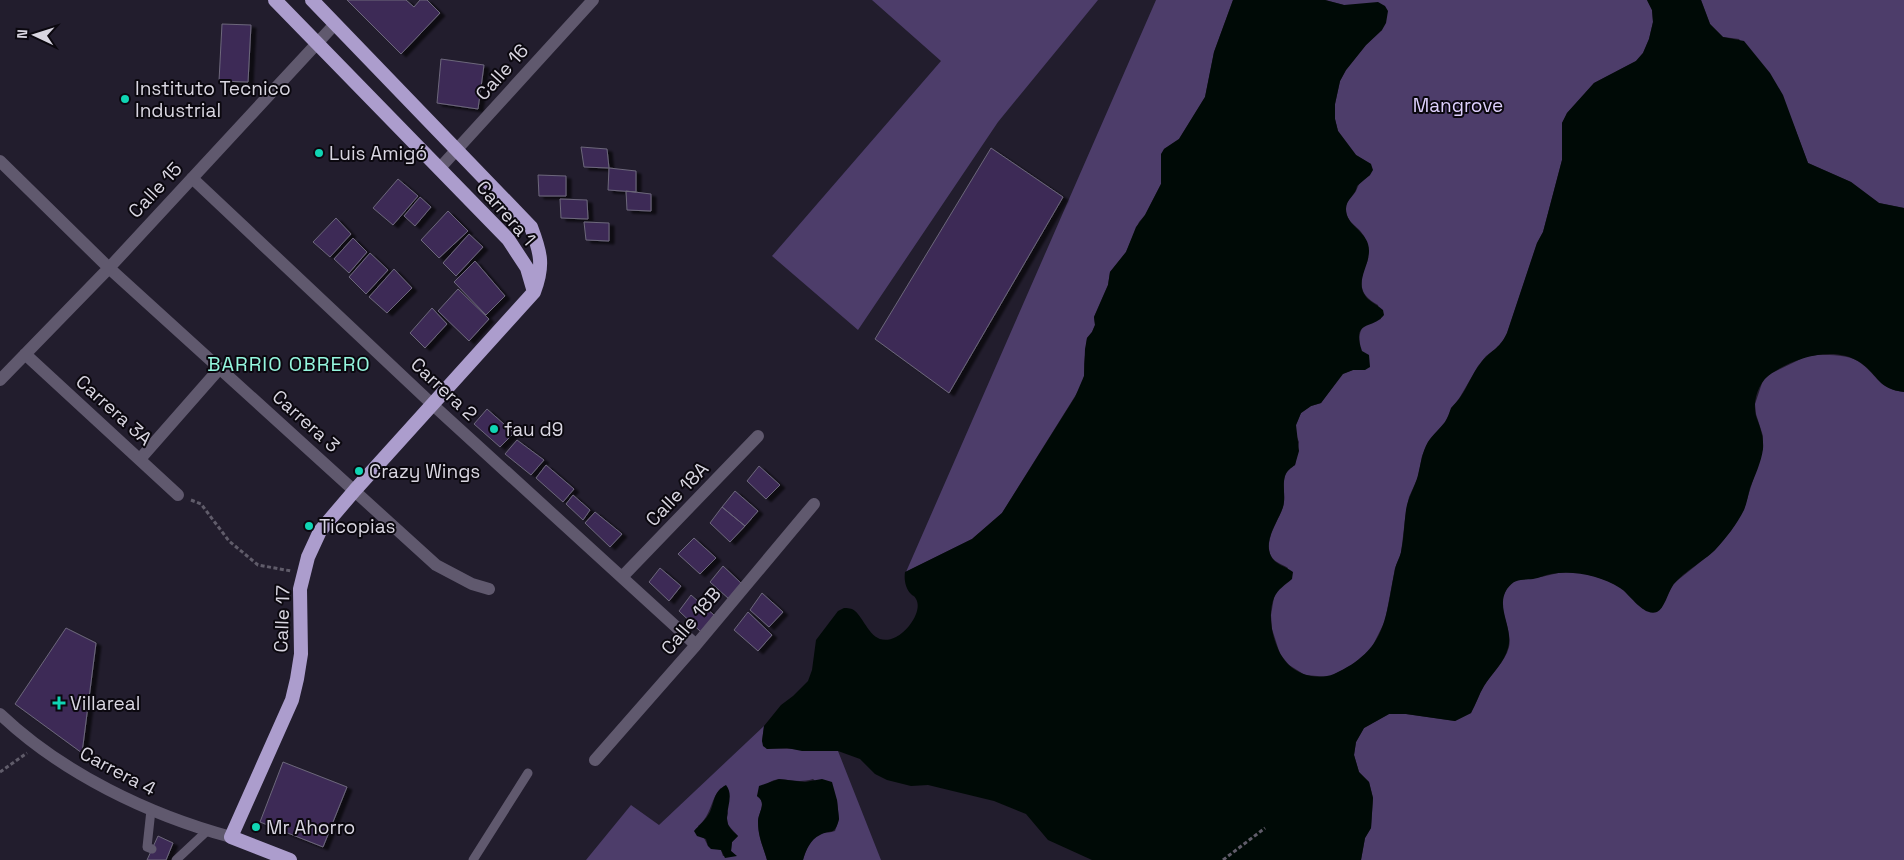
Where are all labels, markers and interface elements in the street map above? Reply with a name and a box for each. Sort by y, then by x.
north arrow [10,10,60,60]
text: N [13,29,31,39]
street label: Calle 16 [470,38,534,106]
place label: Instituto Tecnico Industrial [135,76,291,123]
marker: Instituto Tecnico Industrial [119,93,131,105]
park label: Mangrove [1413,93,1503,118]
place label: Luis Amigó [329,141,427,166]
marker: Luis Amigó [313,147,325,159]
street label: Calle 15 [123,157,187,223]
street label: Carrera 1 [471,175,541,251]
district label: BARRIO OBRERO [207,351,371,377]
street label: Carrera 2 [405,352,483,426]
street label: Carrera 3A [71,369,157,451]
street label: Carrera 3 [267,384,345,458]
place label: fau d9 [504,417,563,442]
marker: fau d9 [488,423,500,435]
street label: Calle 18A [640,456,714,532]
place label: Crazy Wings [369,459,480,484]
marker: Crazy Wings [353,465,365,477]
place label: Ticopias [319,514,396,539]
marker: Ticopias [303,520,315,532]
street label: Calle 18B [655,582,727,660]
street label: Calle 17 [268,585,296,653]
place label: Villareal [70,691,140,716]
marker: Villareal [52,696,66,710]
street label: Carrera 4 [76,741,161,802]
place label: Mr Ahorro [266,815,355,840]
marker: Mr Ahorro [250,821,262,833]

